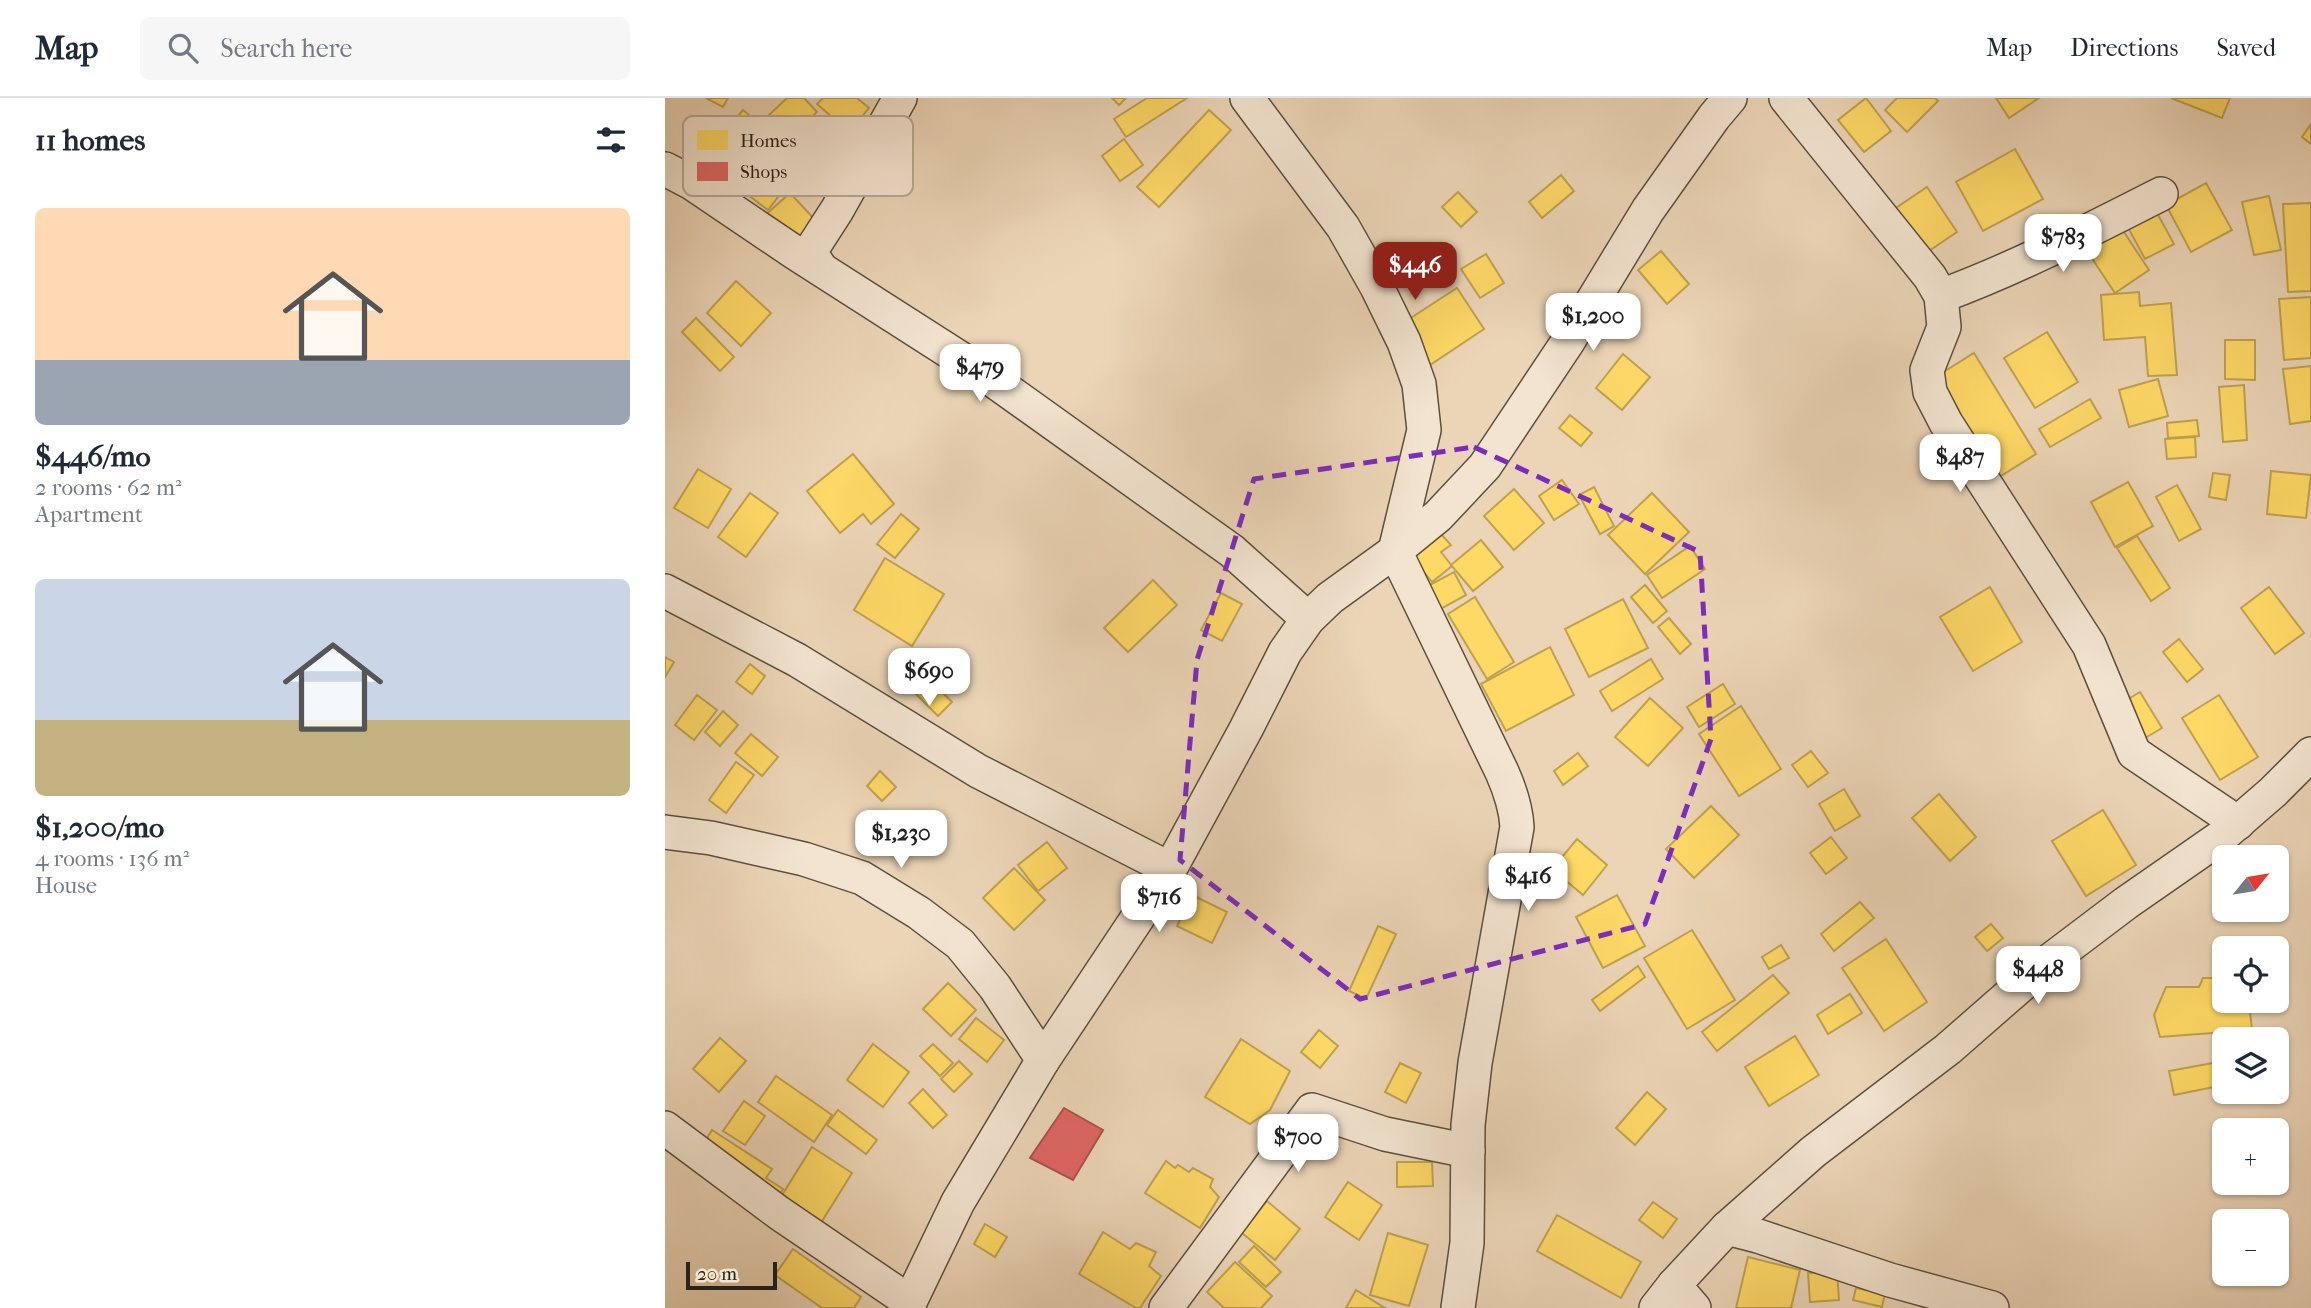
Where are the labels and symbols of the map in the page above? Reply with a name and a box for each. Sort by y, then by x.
legend [683,116,913,196]
text: Homes [740,130,796,152]
text: Shops [740,161,787,183]
pin: $783 [2022,214,2104,274]
pin: $446 [1374,242,1456,302]
pin: $1,200 [1536,294,1650,353]
pin: $479 [939,344,1021,404]
pin: $487 [1919,434,2001,494]
pin: $690 [888,648,970,708]
pin: $1,230 [844,810,958,870]
north arrow [2212,845,2289,922]
pin: $416 [1487,854,1569,913]
pin: $716 [1118,874,1200,934]
pin: $448 [1997,946,2079,1006]
pin: $700 [1257,1114,1339,1174]
scale bar [686,1259,777,1291]

